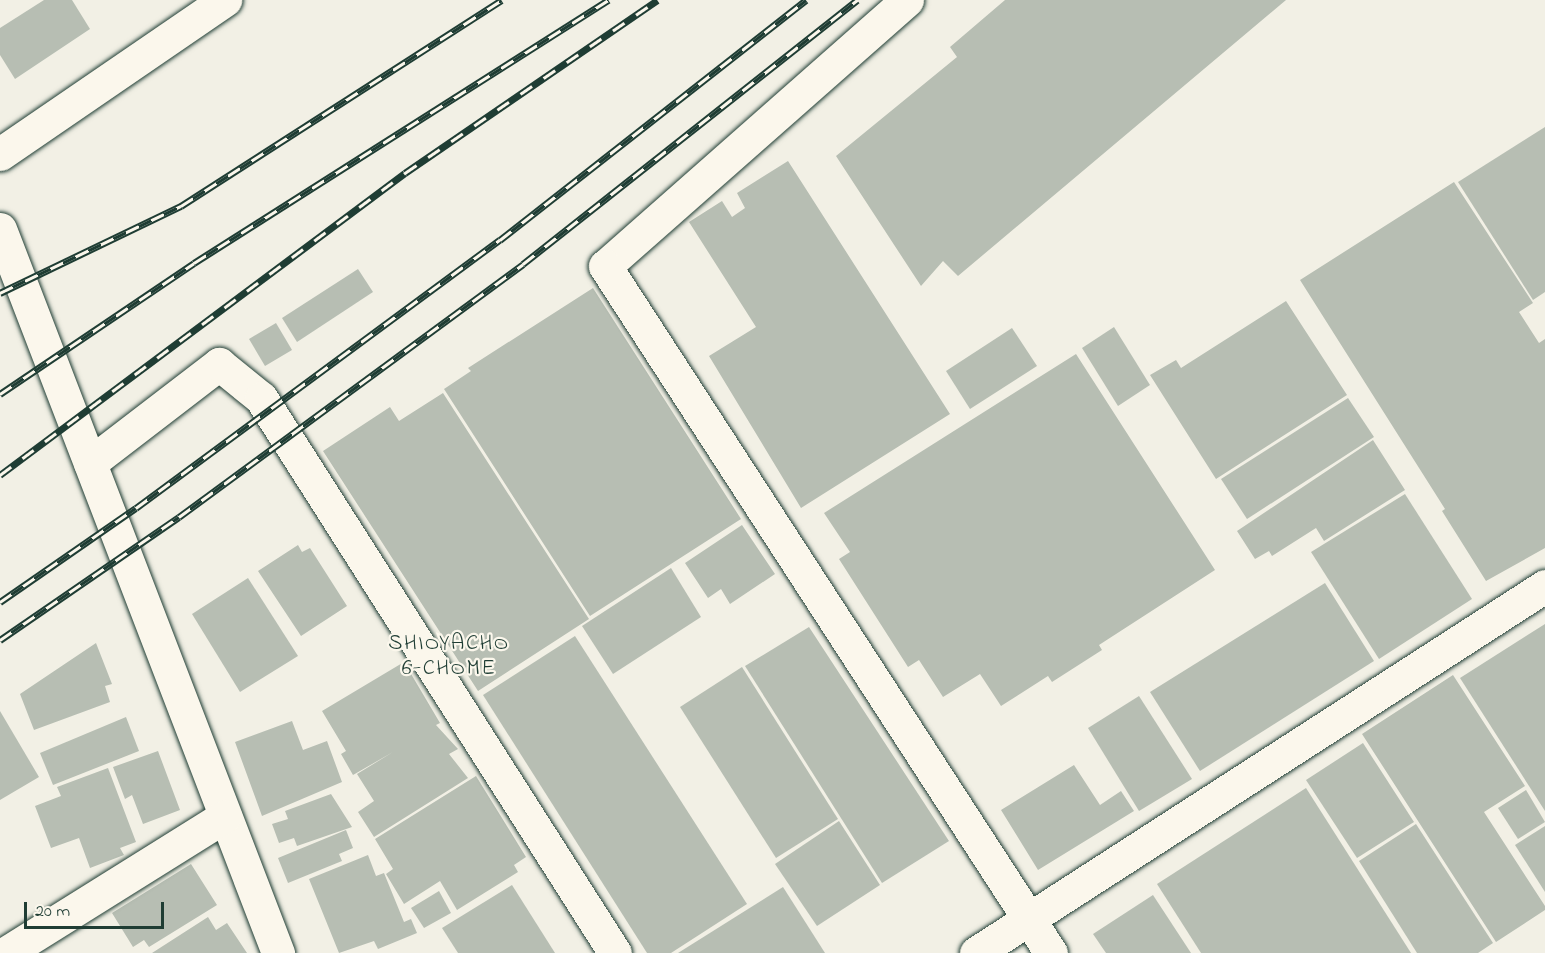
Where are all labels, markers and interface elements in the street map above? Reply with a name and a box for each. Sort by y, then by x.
district label: SHIOYACHO 6-CHOME [388,631,510,682]
scale bar [27,890,166,928]
text: 20 m [35,899,70,925]

